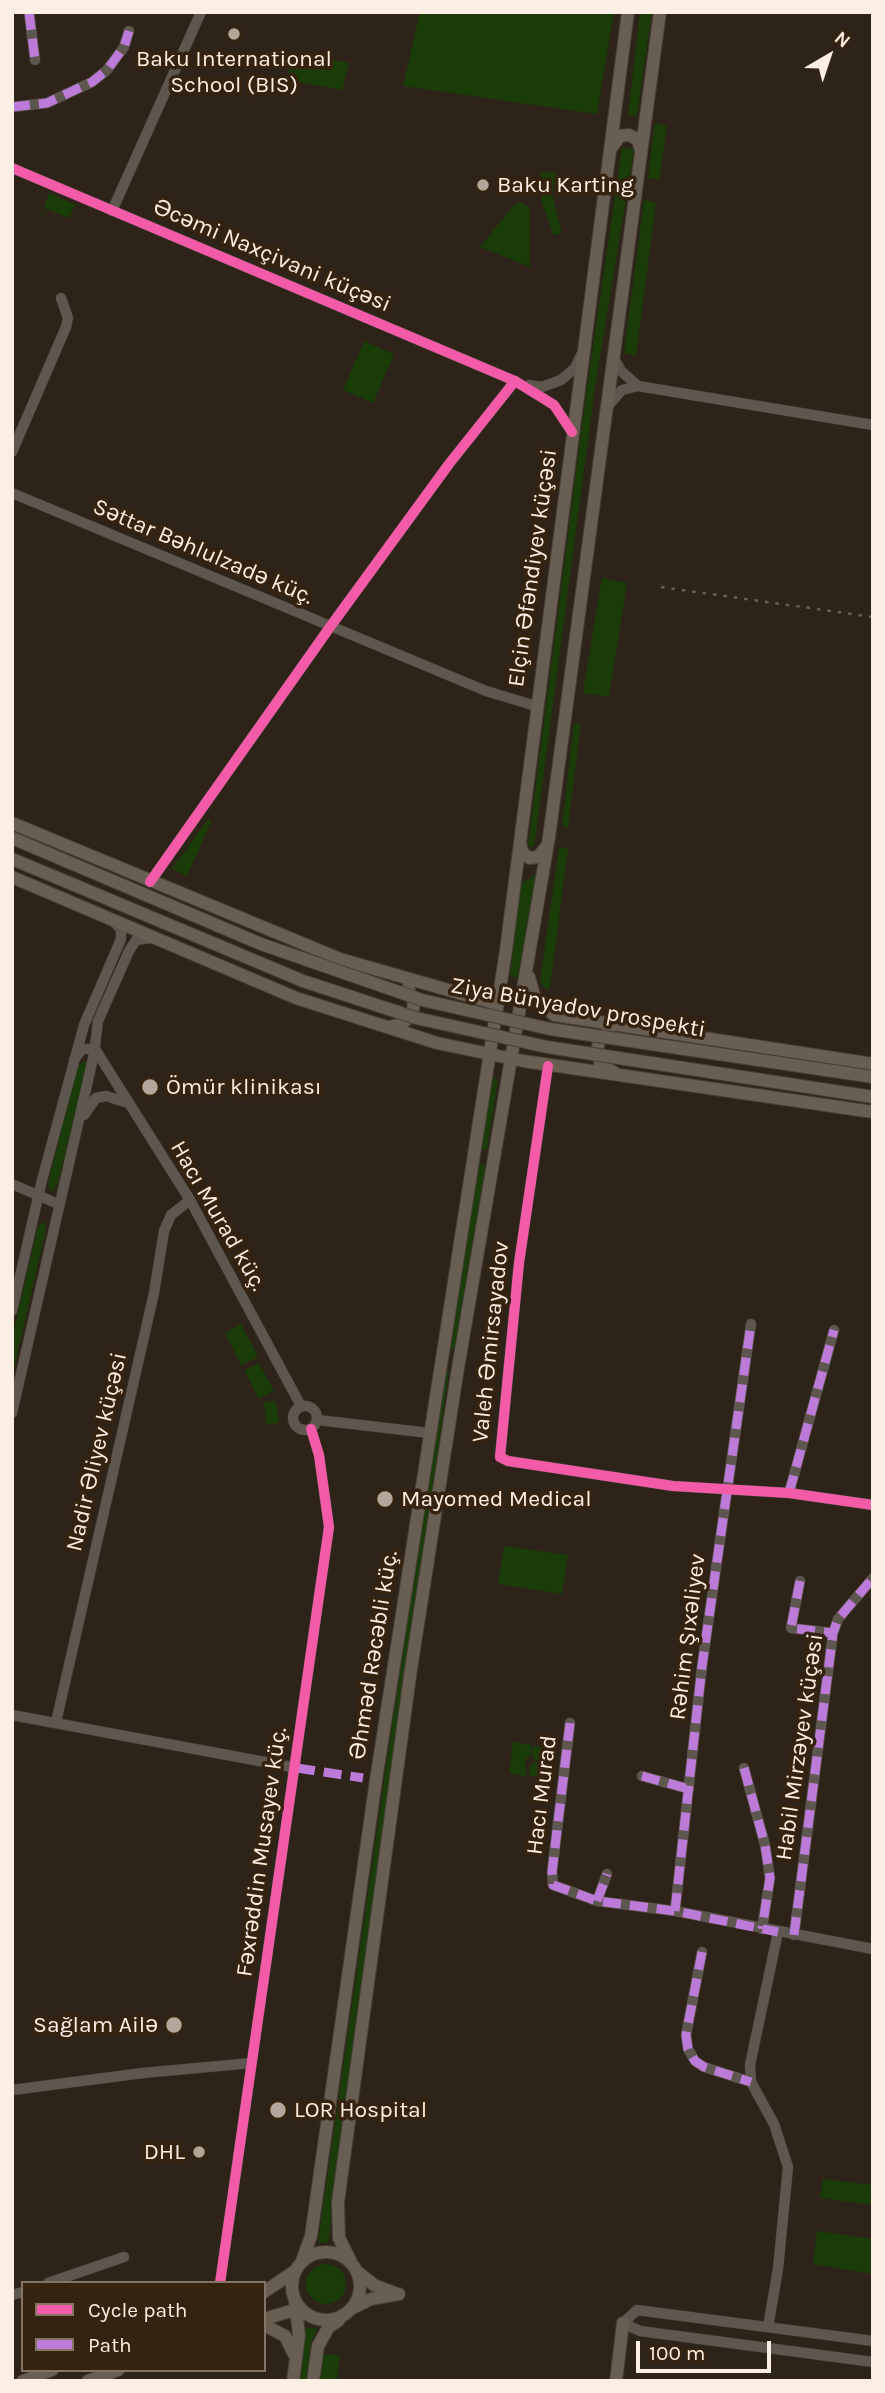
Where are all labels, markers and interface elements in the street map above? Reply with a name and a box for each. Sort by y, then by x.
north arrow [794,21,864,91]
marker: Baku International School (BIS) [226,26,242,42]
text: N [830,27,854,53]
place label: Baku International School (BIS) [136,45,332,99]
place label: Baku Karting [497,171,634,199]
marker: Baku Karting [475,177,491,193]
street label: Əcəmi Naxçivani küçəsi [149,193,395,319]
street label: Elçin Əfəndiyev küçəsi [503,447,563,689]
street label: Səttar Bəhlulzadə küç. [89,493,317,611]
street label: Ziya Bünyadov prospekti [449,972,707,1044]
place label: Ömür klinikası [166,1073,322,1101]
marker: Ömür klinikası [140,1077,160,1097]
street label: Hacı Murad küç. [164,1136,272,1296]
street label: Valeh Əmirsayadov [467,1240,515,1444]
street label: Nadir Əliyev küçəsi [61,1350,133,1554]
place label: Mayomed Medical [401,1485,592,1513]
marker: Mayomed Medical [375,1489,395,1509]
street label: Əhməd Rəcəbli küç. [344,1548,404,1762]
street label: Rəhim Şıxəliyev [664,1552,712,1722]
street label: Habil Mirzəyev küçəsi [770,1632,830,1862]
street label: Fəxrəddin Musayev küç. [231,1725,293,1979]
street label: Hacı Murad [521,1734,563,1856]
place label: Sağlam Ailə [33,2011,158,2039]
marker: Sağlam Ailə [164,2015,184,2035]
place label: LOR Hospital [294,2096,427,2124]
marker: LOR Hospital [268,2100,288,2120]
place label: DHL [144,2138,185,2166]
marker: DHL [191,2144,207,2160]
legend [21,2281,266,2372]
text: Cycle path [88,2298,188,2322]
scale bar [640,2326,775,2370]
text: Path [88,2333,132,2357]
text: 100 m [649,2341,706,2365]

